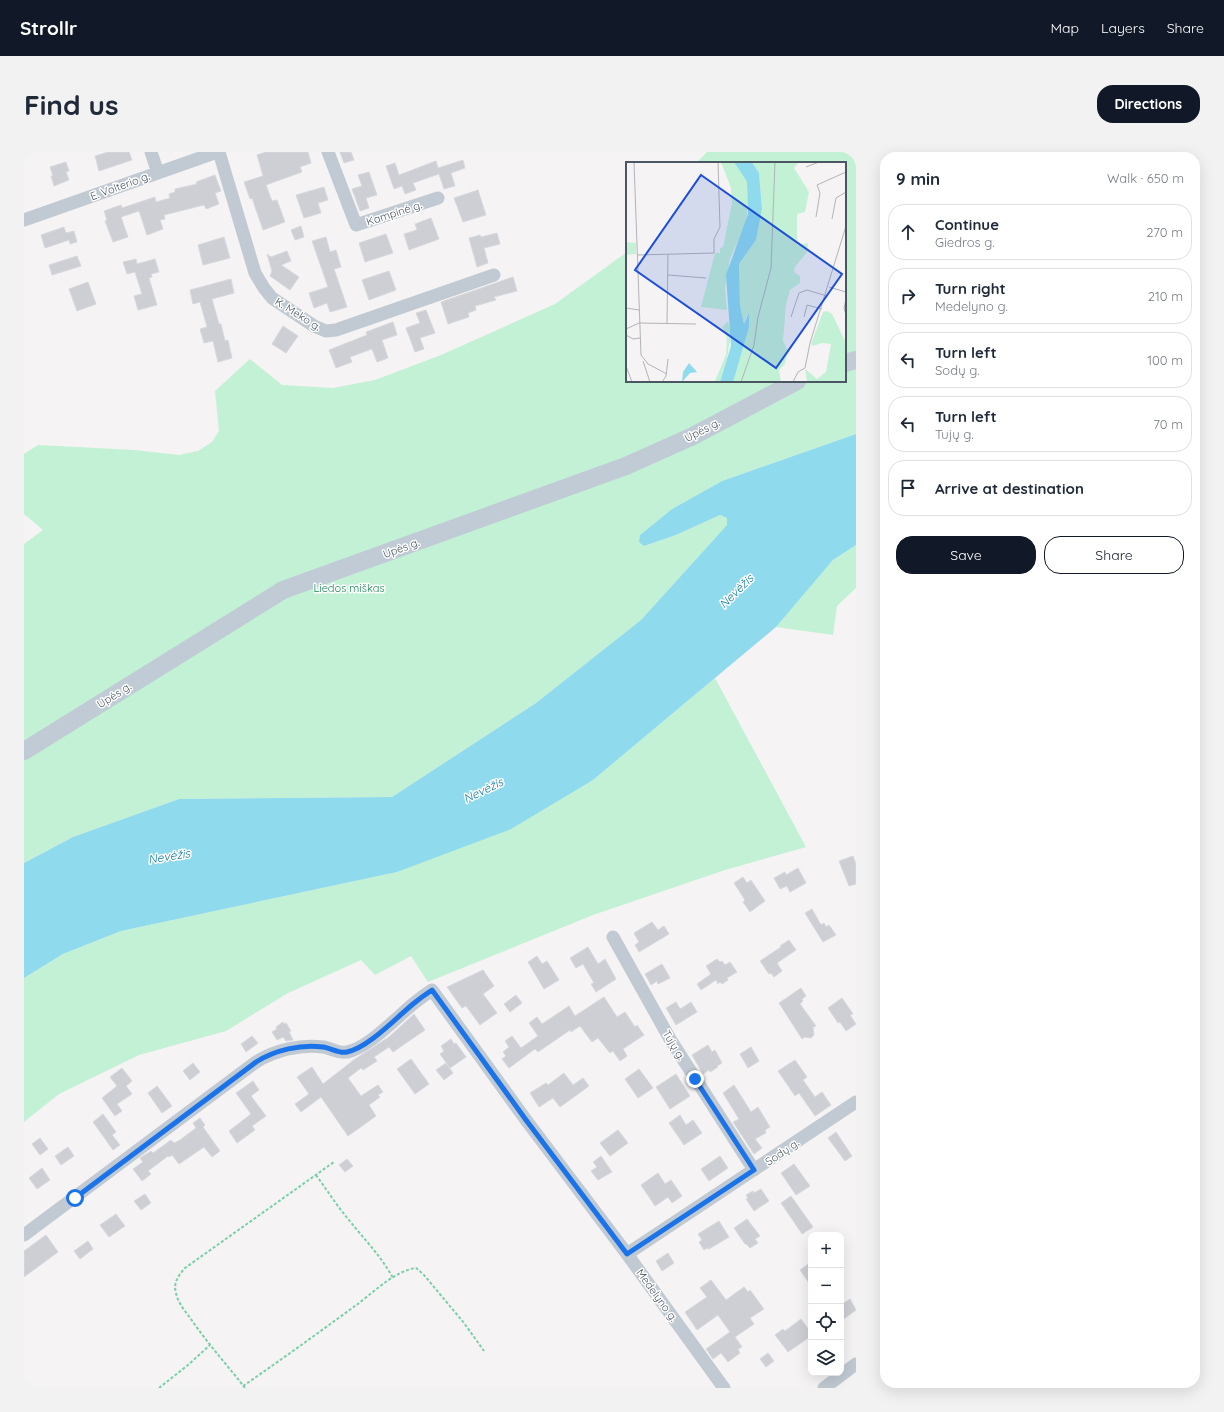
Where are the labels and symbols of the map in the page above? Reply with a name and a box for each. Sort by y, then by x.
inset map [626,162,846,382]
street label: E. Volterio g. [88,169,152,203]
street label: Kampinė g. [364,197,424,229]
street label: K. Meko g. [272,294,324,334]
street label: Upės g. [682,415,722,445]
street label: Upės g. [381,535,421,561]
water label: Nevėžis [716,570,757,611]
park label: Liedos miškas [313,581,385,595]
street label: Upės g. [94,679,134,711]
water label: Nevėžis [461,773,507,806]
water label: Nevėžis [147,845,193,867]
street label: Tujų g. [660,1027,688,1063]
route end [686,1070,704,1088]
street label: Sodų g. [762,1136,802,1168]
route start [66,1189,84,1207]
street label: Medelyno g. [633,1266,681,1324]

